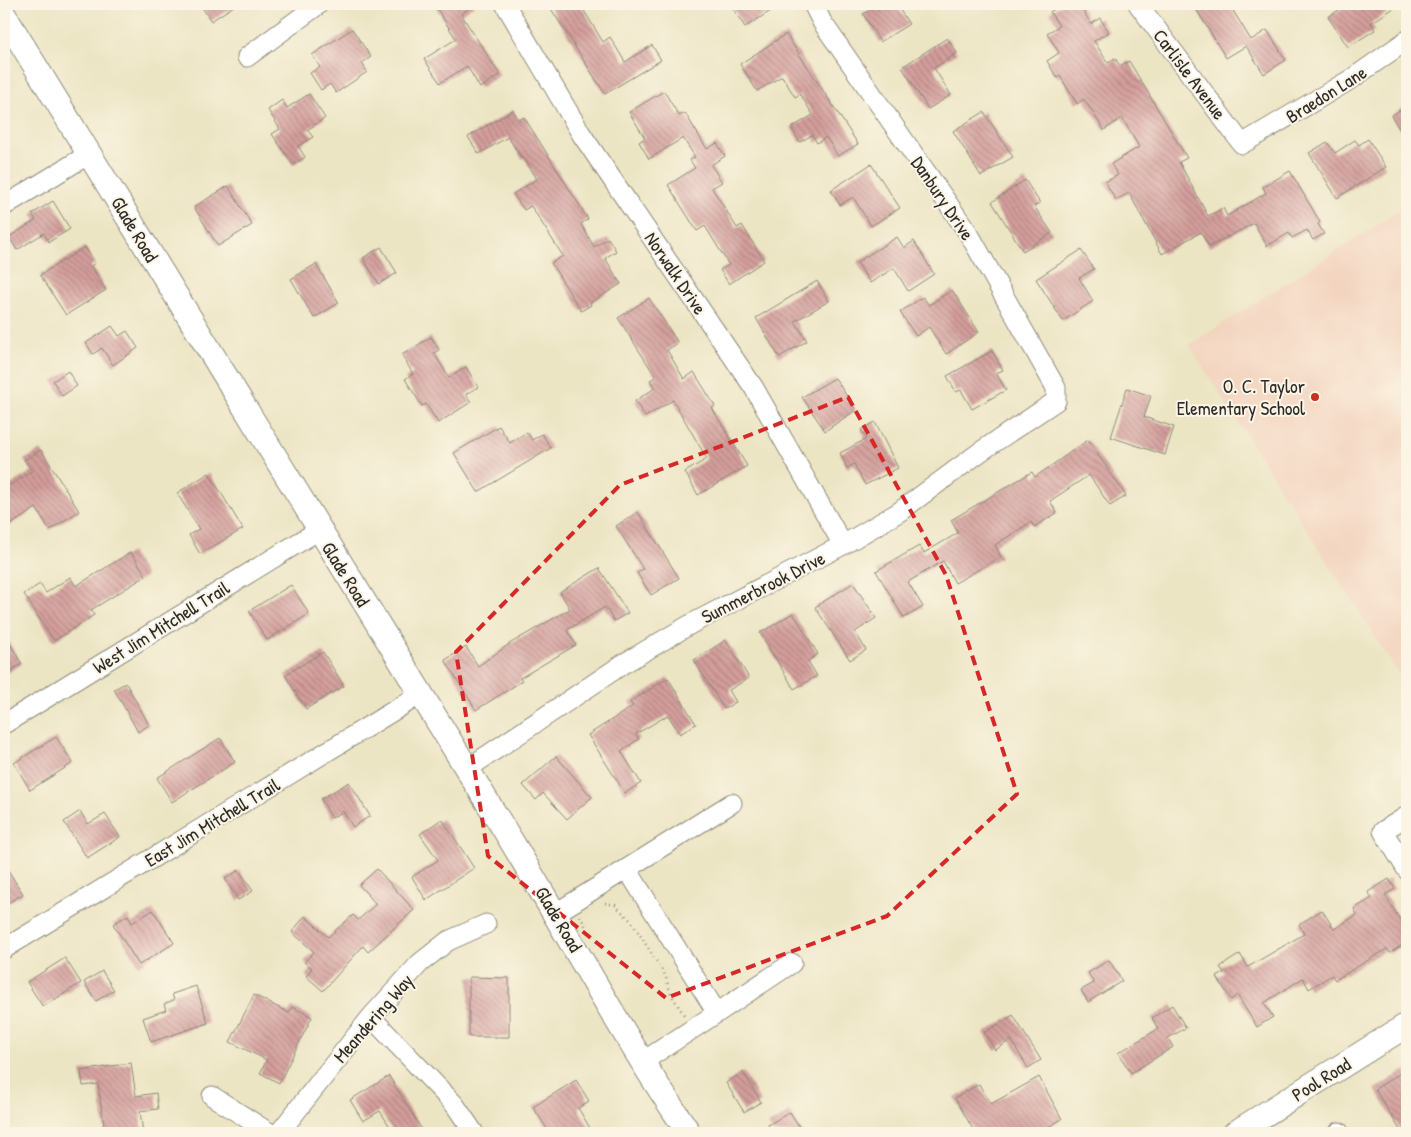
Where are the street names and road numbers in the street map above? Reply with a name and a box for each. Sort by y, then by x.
street label: Carlisle Avenue [1147,23,1233,125]
street label: Braedon Lane [1281,59,1372,129]
street label: Danbury Drive [905,151,981,245]
street label: Glade Road [105,191,165,267]
street label: Norwalk Drive [639,227,713,320]
street label: Glade Road [316,537,376,612]
street label: Summerbrook Drive [697,544,830,629]
street label: West Jim Mitchell Trail [88,574,235,680]
street label: East Jim Mitchell Trail [140,771,285,873]
street label: Glade Road [529,881,589,957]
street label: Meandering Way [327,968,419,1068]
street label: Pool Road [1287,1050,1356,1107]

